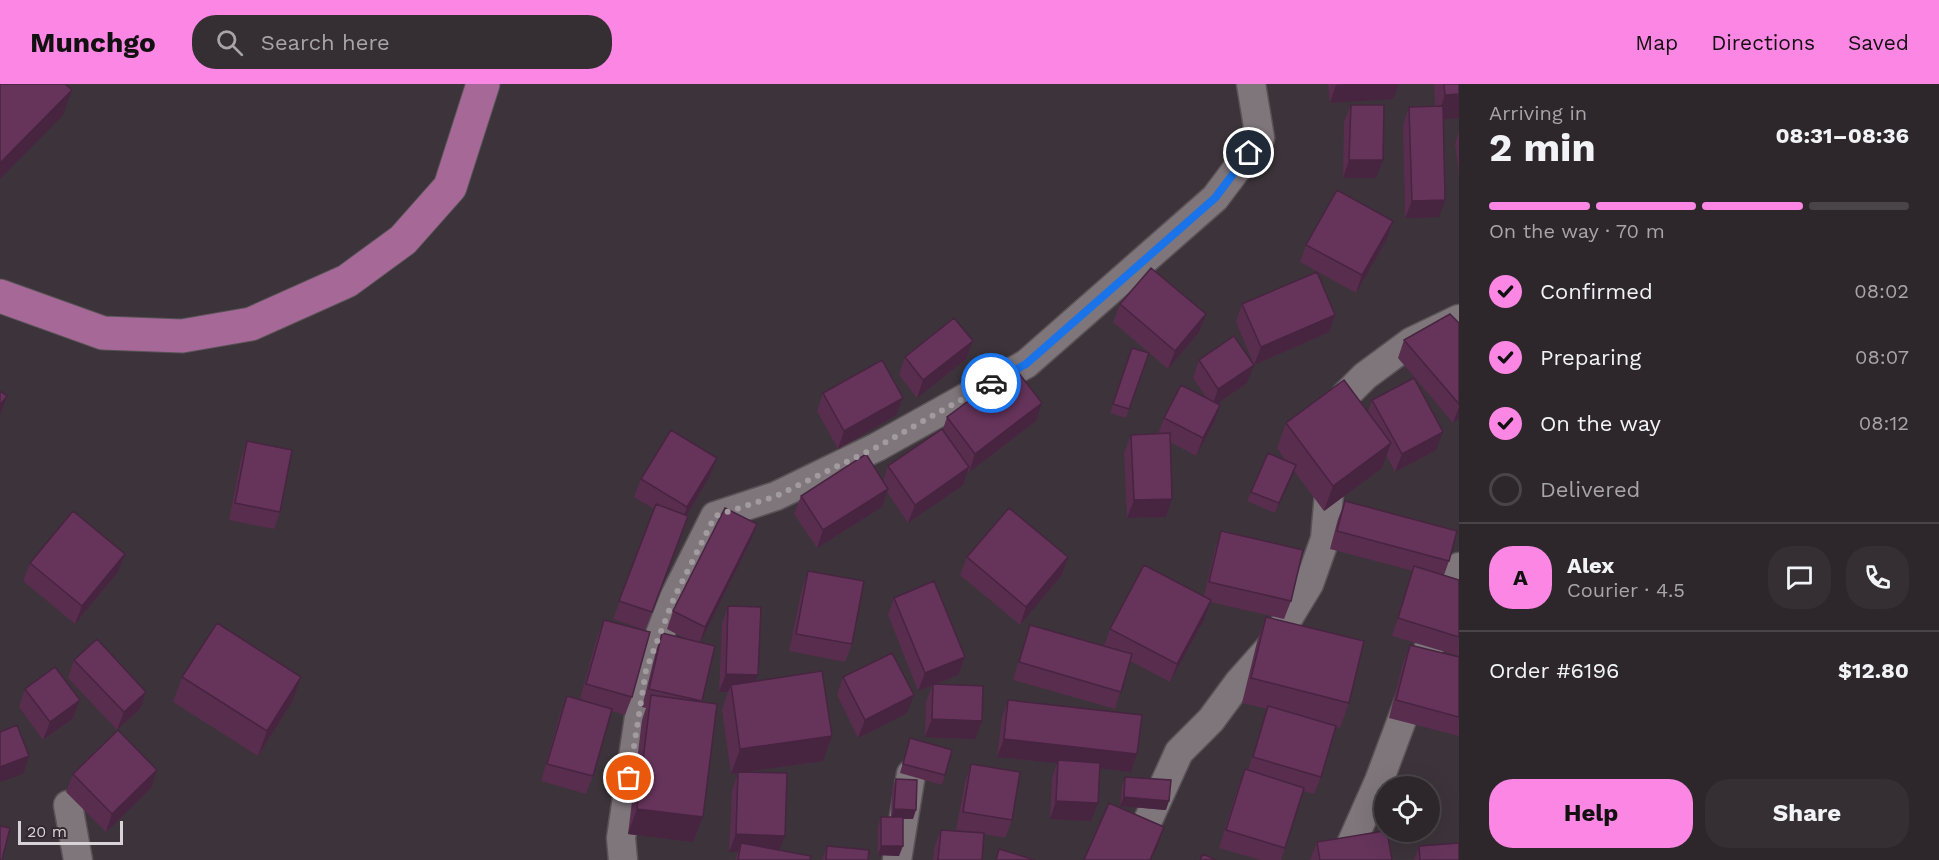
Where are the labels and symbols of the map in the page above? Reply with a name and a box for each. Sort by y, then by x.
pin [1223,127,1274,178]
courier [961,353,1021,413]
pin [603,752,654,803]
scale bar [18,818,123,846]

